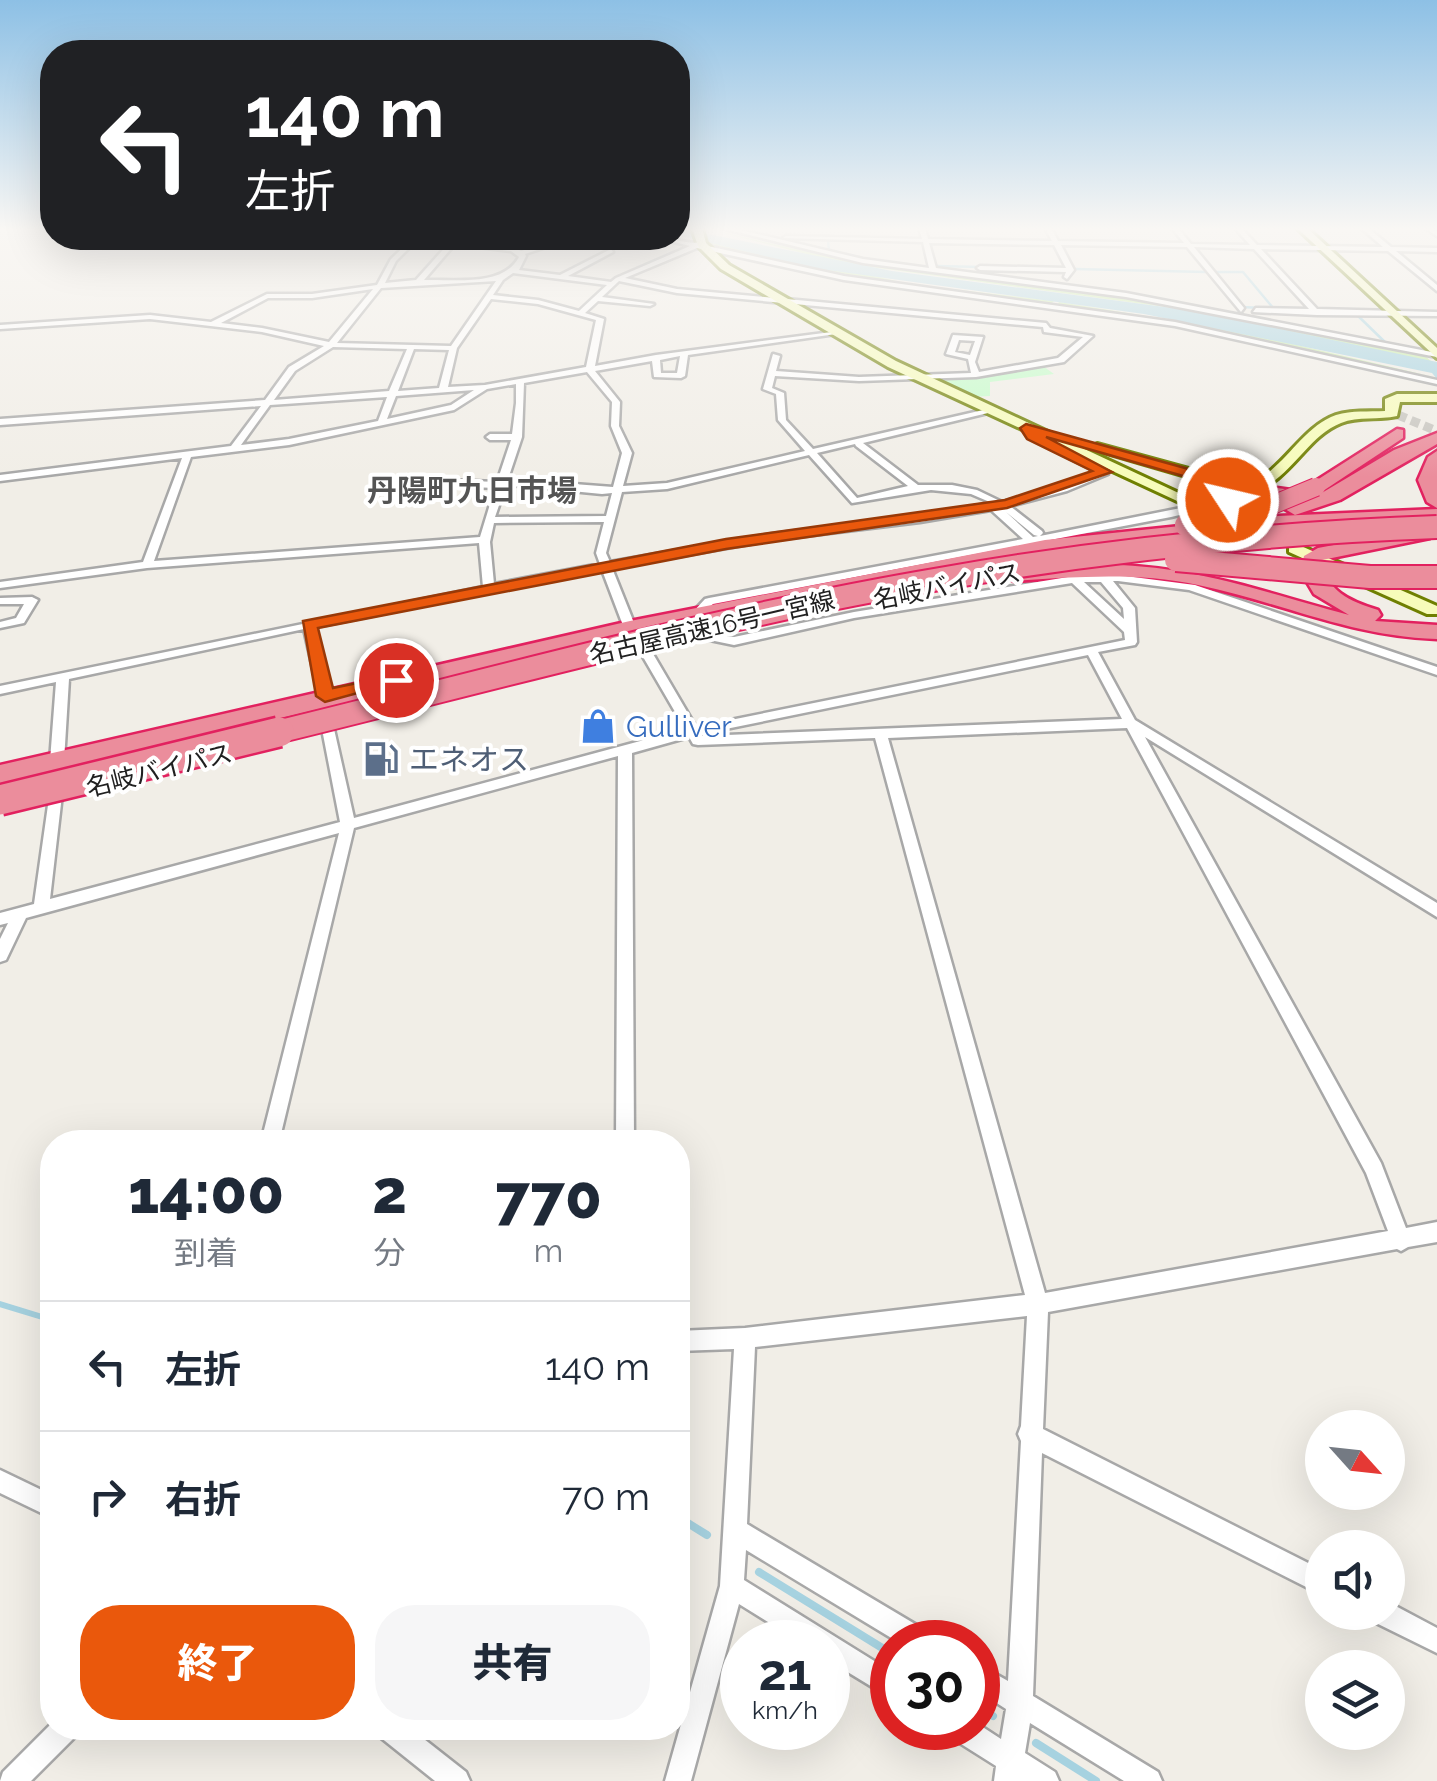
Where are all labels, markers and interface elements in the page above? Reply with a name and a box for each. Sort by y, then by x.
text: 140 m [245,71,445,153]
icon: left [80,80,210,210]
text: 左折 [245,165,335,218]
position arrow [1176,448,1280,552]
district label: 丹陽町九日市場 [367,473,577,508]
street label: 名岐バイパス [871,557,1023,615]
street label: 名古屋高速16号一宮線 [586,584,838,670]
pin [354,638,439,723]
icon: arrive [369,653,424,708]
shop icon: Gulliver [579,707,617,745]
place label: Gulliver [626,709,732,744]
street label: 名岐バイパス [83,737,235,803]
fuel station icon: エネオス [362,740,400,778]
place label: エネオス [409,742,529,777]
text: 14:00 [128,1157,284,1227]
text: 2 [372,1157,407,1227]
text: 770 [495,1162,602,1232]
text: m [534,1232,563,1269]
text: 到着 [174,1234,238,1271]
text: 分 [374,1234,406,1271]
icon: left [80,1339,135,1394]
text: 140 m [545,1344,650,1389]
text: 左折 [165,1347,241,1392]
north arrow [1305,1410,1405,1510]
map controls [1305,1410,1405,1750]
icon: right [80,1469,135,1524]
text: 70 m [562,1474,650,1519]
text: 右折 [165,1477,241,1522]
button: sound [1305,1530,1405,1630]
button: 終了 [80,1605,355,1720]
button: 共有 [375,1605,650,1720]
speed limit sign: 30 [870,1620,1000,1750]
text: 21 [759,1643,811,1702]
button: layers [1305,1650,1405,1750]
text: km/h [752,1695,818,1725]

